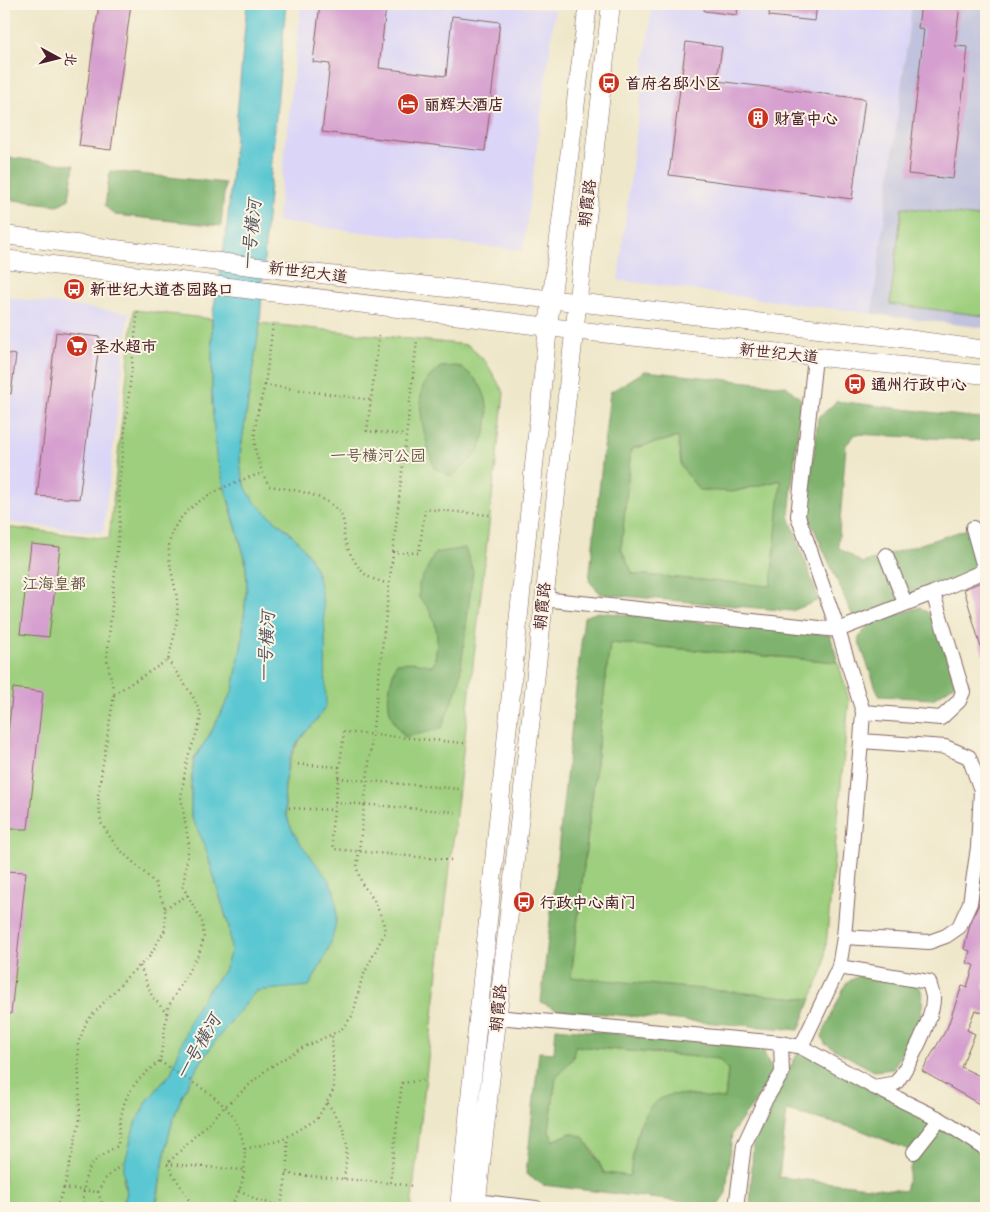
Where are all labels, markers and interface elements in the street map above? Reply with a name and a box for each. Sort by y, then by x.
north arrow [32,32,82,82]
text: 北 [57,51,84,68]
place label: 首府名邸小区 [625,69,721,98]
bus stop icon: 首府名邸小区 [597,71,621,95]
place label: 丽辉大酒店 [424,90,504,119]
hotel icon: 丽辉大酒店 [396,92,420,116]
place label: 财富中心 [774,104,838,133]
building icon: 财富中心 [746,106,770,130]
street label: 朝霞路 [570,177,604,229]
water label: 一号横河 [231,195,271,272]
street label: 新世纪大道 [267,253,349,291]
place label: 新世纪大道杏园路口 [90,275,234,304]
bus stop icon: 新世纪大道杏园路口 [62,277,86,301]
place label: 圣水超市 [93,332,157,361]
supermarket icon: 圣水超市 [65,334,89,358]
street label: 新世纪大道 [738,334,820,372]
place label: 通州行政中心 [871,370,967,399]
bus stop icon: 通州行政中心 [843,372,867,396]
park label: 一号横河公园 [330,441,426,470]
park label: 江海皇都 [22,569,86,598]
street label: 朝霞路 [525,581,559,631]
water label: 一号横河 [248,607,284,684]
place label: 行政中心南门 [540,888,636,917]
bus stop icon: 行政中心南门 [512,890,536,914]
street label: 朝霞路 [481,983,515,1033]
water label: 一号横河 [166,1005,231,1086]

